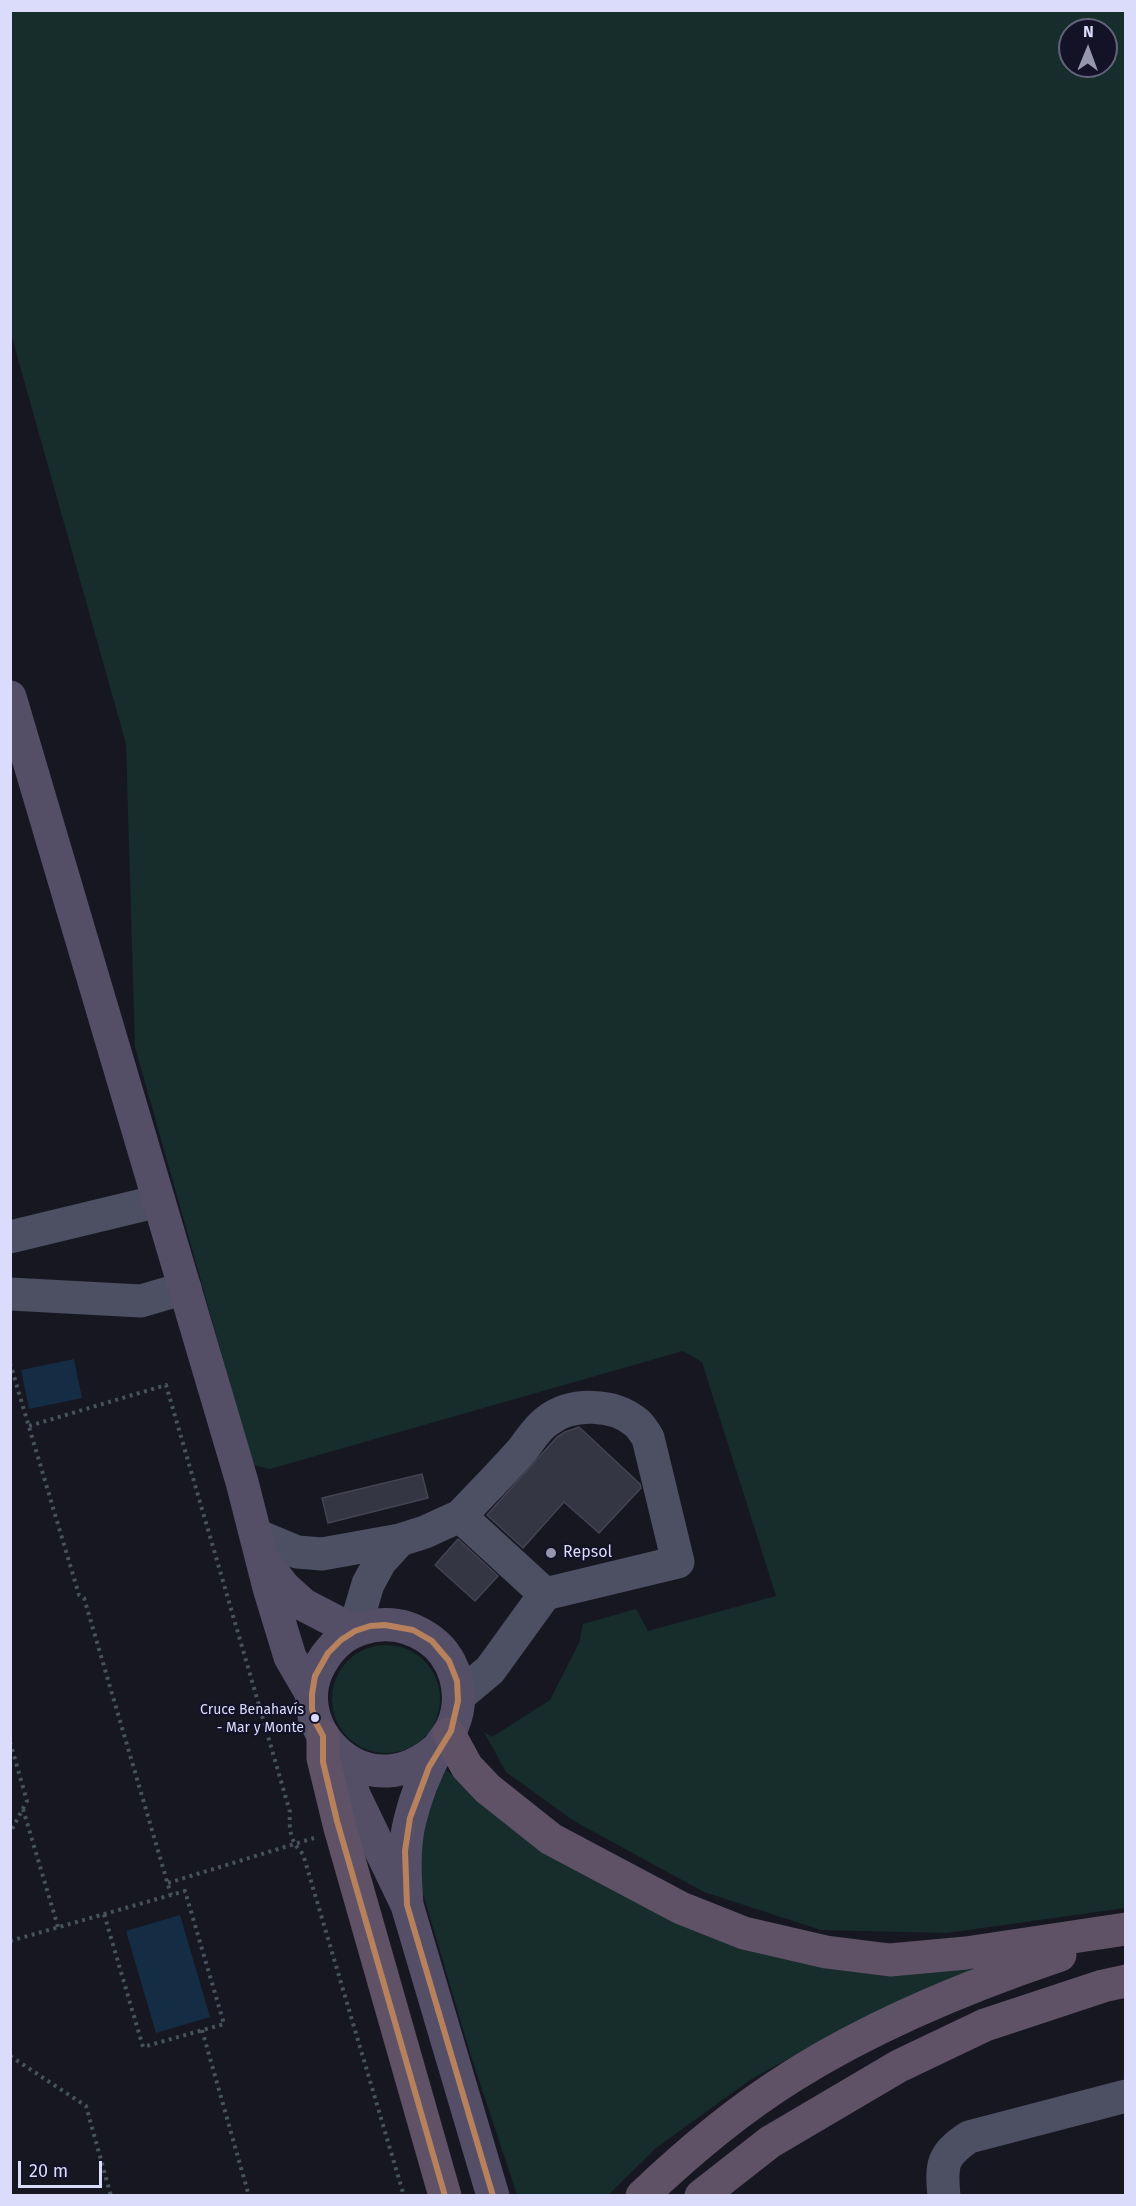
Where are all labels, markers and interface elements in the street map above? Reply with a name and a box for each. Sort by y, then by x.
north arrow [1058,18,1118,78]
text: N [1083,22,1094,41]
place label: Repsol [563,1543,612,1563]
marker: Repsol [544,1546,558,1560]
place label: Cruce Benahavís - Mar y Monte [200,1702,304,1734]
marker: Cruce Benahavís - Mar y Monte [309,1712,321,1724]
scale bar [21,2149,105,2187]
text: 20 m [29,2160,68,2182]

